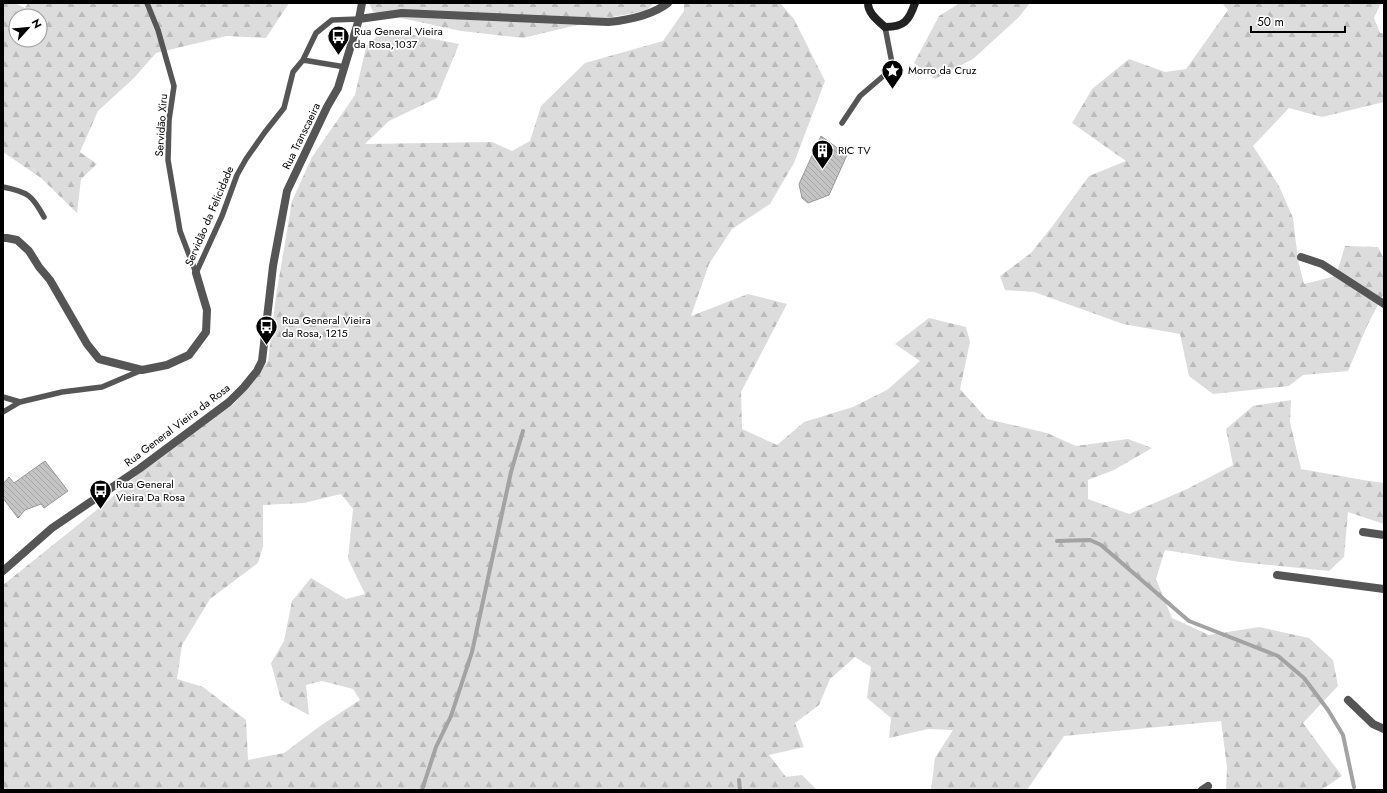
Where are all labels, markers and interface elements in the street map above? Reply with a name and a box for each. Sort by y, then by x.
north arrow [8,8,48,48]
scale bar [1251,8,1345,34]
text: 50 m [1257,13,1284,31]
text: N [28,16,46,31]
place label: Rua General Vieira da Rosa,1037 [354,23,443,52]
bus stop icon: Rua General Vieira da Rosa,1037 [325,24,351,57]
place icon: Morro da Cruz [879,57,905,90]
place label: Morro da Cruz [908,62,977,78]
street label: Servidão Xiru [151,93,171,157]
street label: Rua Transcaeira [278,100,324,172]
building icon: RIC TV [810,137,836,170]
place label: RIC TV [838,142,871,158]
street label: Servidão da Felicidade [181,163,237,268]
place label: Rua General Vieira da Rosa, 1215 [282,312,371,341]
bus stop icon: Rua General Vieira da Rosa, 1215 [254,313,280,346]
street label: Rua General Vieira da Rosa [121,380,233,470]
place label: Rua General Vieira Da Rosa [116,476,185,505]
bus stop icon: Rua General Vieira Da Rosa [88,477,114,510]

